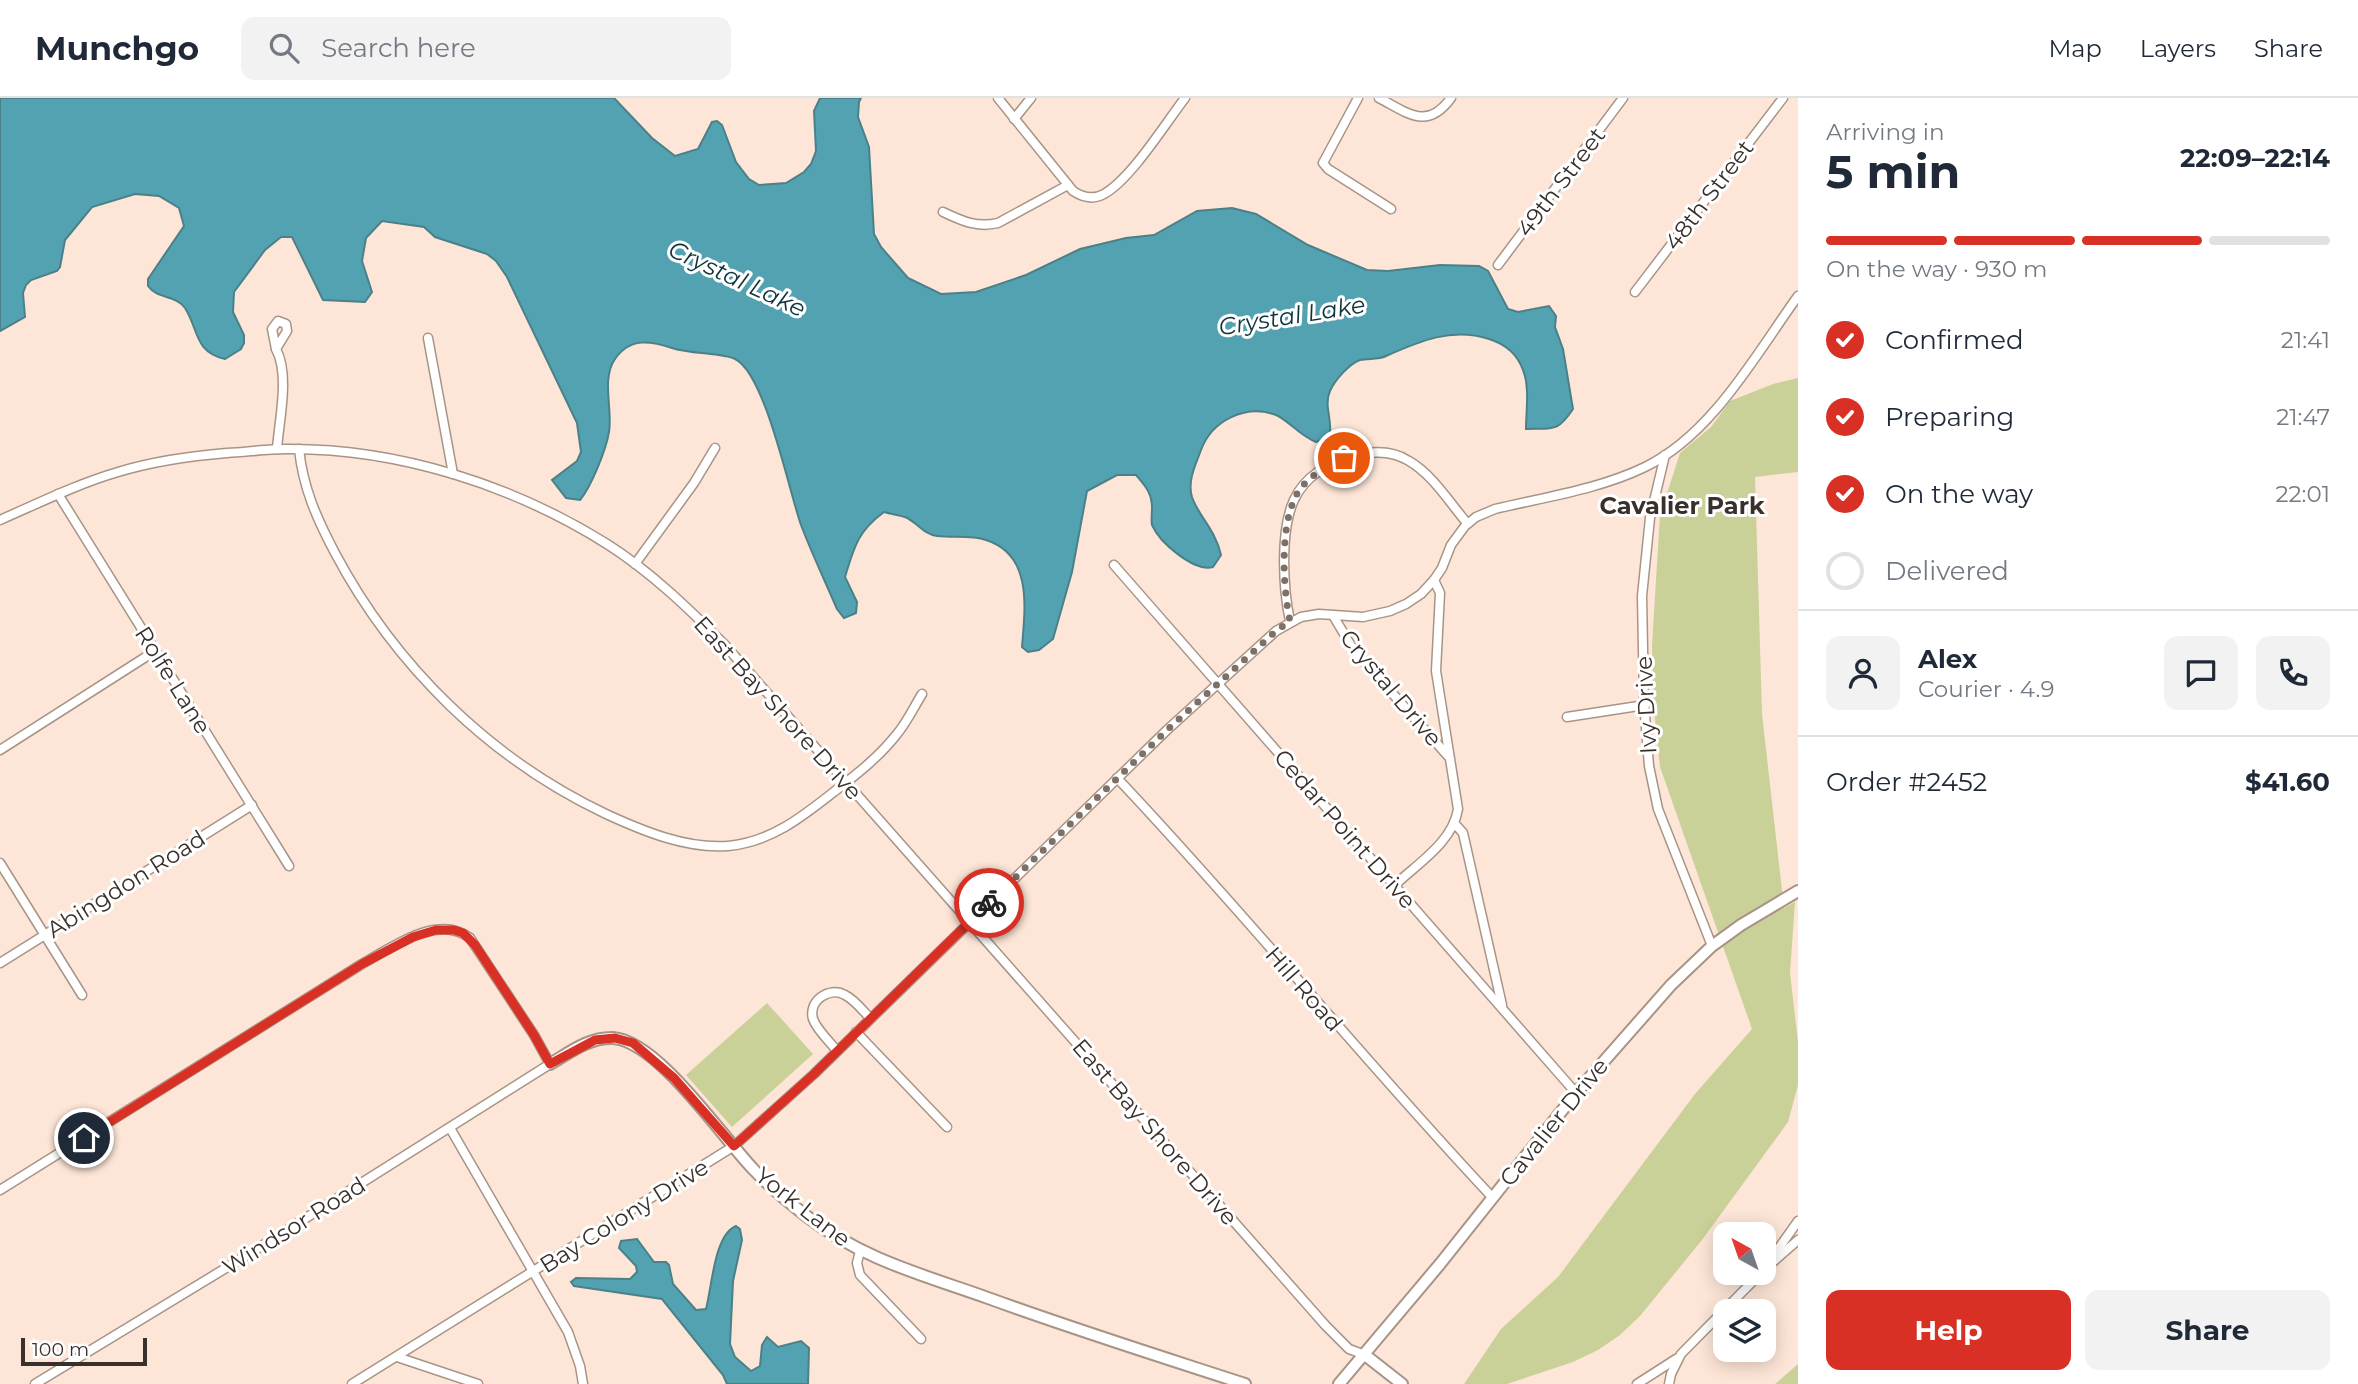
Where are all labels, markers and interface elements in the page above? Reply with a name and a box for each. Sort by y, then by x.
search box [241,17,731,80]
text: Munchgo [35,28,199,68]
icon: search [265,29,303,67]
text: Search here [321,32,476,64]
text: Map [2048,34,2102,63]
text: Layers [2140,34,2216,63]
text: Share [2254,34,2323,63]
text: Arriving in [1826,118,1945,146]
street label: 49th Street [1511,122,1611,242]
street label: 48th Street [1659,134,1759,256]
text: 22:09–22:14 [2180,142,2330,174]
text: 5 min [1826,143,1960,200]
water label: Crystal Lake [664,234,810,323]
text: On the way · 930 m [1826,255,2047,283]
water label: Crystal Lake [1217,290,1367,341]
icon: check [1826,321,1864,359]
text: Confirmed [1885,324,2024,356]
text: 21:41 [2281,326,2330,354]
icon: check [1826,398,1864,436]
text: Preparing [1885,401,2014,433]
text: 21:47 [2276,403,2330,431]
pin [1314,428,1374,488]
icon: bag [1325,439,1363,477]
icon: check [1826,475,1864,513]
text: On the way [1885,478,2033,510]
text: 22:01 [2275,480,2330,508]
district label: Cavalier Park [1599,491,1765,520]
text: Delivered [1885,555,2009,587]
street label: East Bay Shore Drive [688,610,868,806]
street label: Rolfe Lane [129,621,217,739]
street label: Crystal Drive [1334,624,1448,752]
button: person [1826,636,1900,710]
button: chat [2164,636,2238,710]
button: phone [2256,636,2330,710]
text: Alex [1918,643,1977,675]
street label: Ivy Drive [1629,655,1663,755]
text: Courier · 4.9 [1918,675,2054,703]
street label: Cedar Point Drive [1268,744,1422,914]
text: Order #2452 [1826,766,1987,798]
text: $41.60 [2245,766,2330,798]
street label: Abingdon Road [42,824,210,944]
courier [954,868,1024,938]
icon: bike [970,884,1008,922]
street label: Hill Road [1260,941,1348,1037]
street label: East Bay Shore Drive [1067,1033,1243,1231]
street label: Cavalier Drive [1494,1052,1614,1192]
pin [54,1108,114,1168]
icon: home [65,1119,103,1157]
street label: Bay Colony Drive [534,1153,714,1279]
street label: York Lane [750,1161,856,1253]
street label: Windsor Road [217,1171,371,1281]
north arrow [1713,1222,1776,1284]
map controls [1713,1222,1776,1362]
button: Help [1826,1290,2071,1370]
button: Share [2085,1290,2330,1370]
button: layers [1713,1299,1776,1362]
scale bar [21,1335,147,1367]
text: 100 m [32,1338,89,1361]

